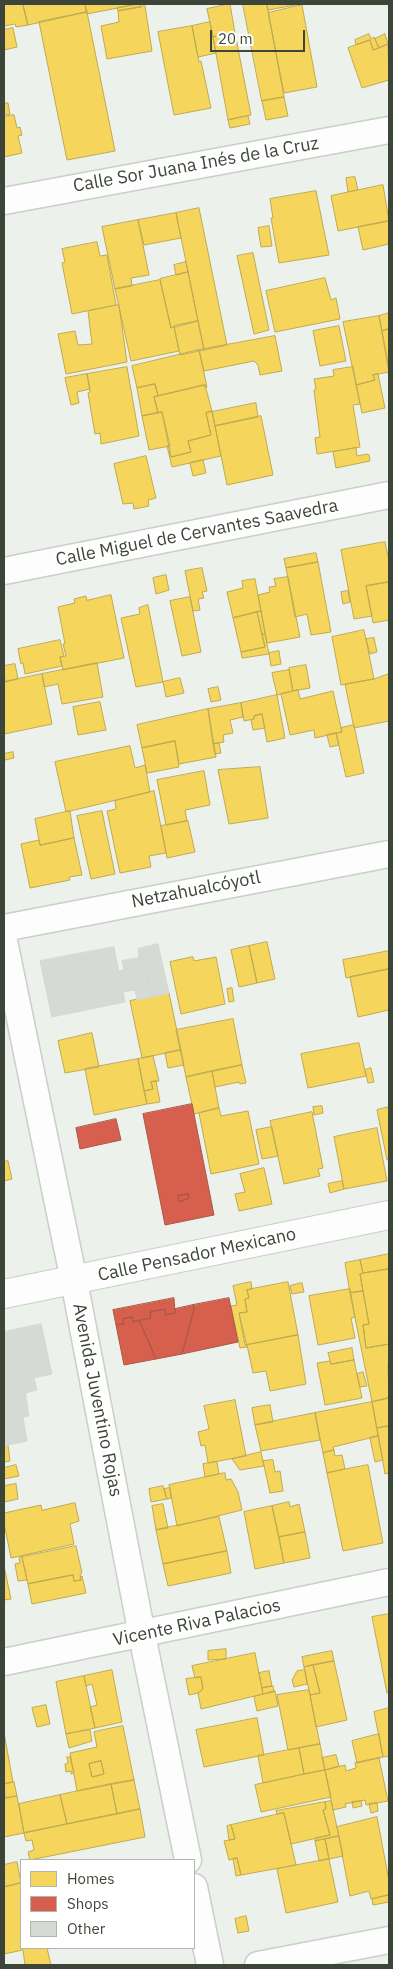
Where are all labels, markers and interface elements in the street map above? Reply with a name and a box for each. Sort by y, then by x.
scale bar [213,20,308,52]
text: 20 m [218,29,253,48]
street label: Calle Sor Juana Inés de la Cruz [71,133,321,197]
street label: Calle Miguel de Cervantes Saavedra [54,495,340,571]
street label: Netzahualcóyotl [130,867,262,913]
street label: Calle Pensador Mexicano [96,1223,298,1287]
street label: Avenida Juventino Rojas [68,1301,126,1499]
street label: Vicente Riva Palacios [111,1595,283,1651]
legend [20,1859,195,1949]
text: Homes [67,1869,115,1888]
text: Shops [67,1894,109,1913]
text: Other [67,1919,105,1938]

